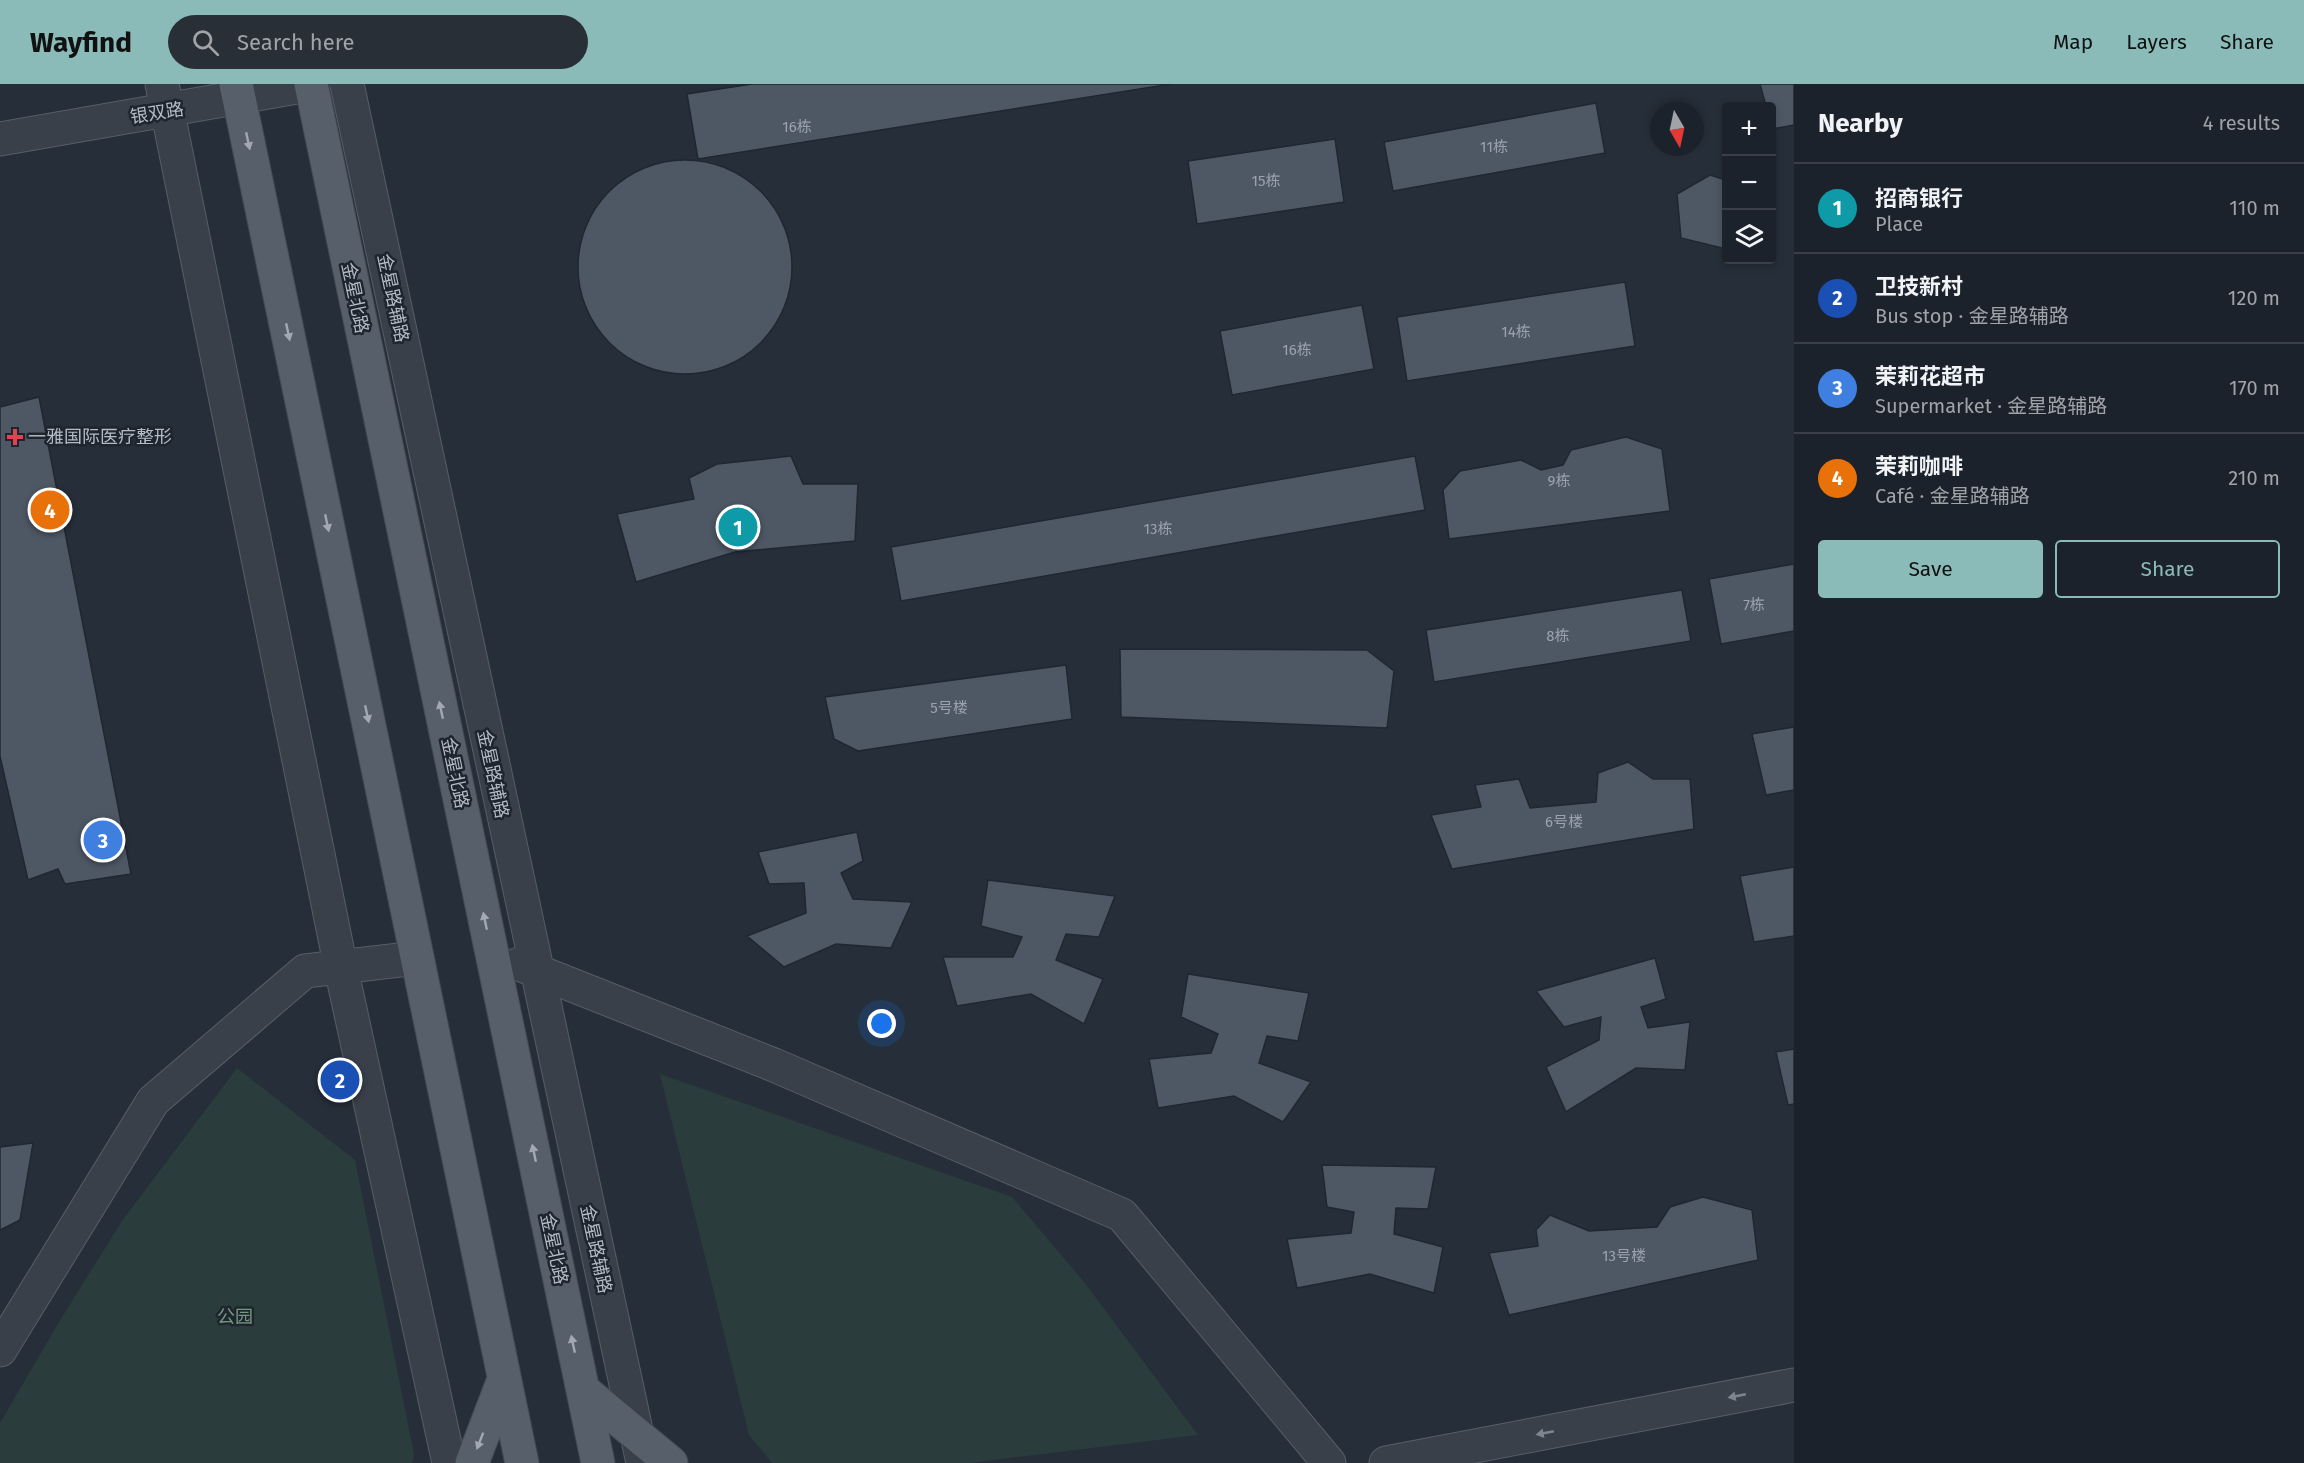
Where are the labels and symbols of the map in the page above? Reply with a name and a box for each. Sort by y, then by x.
street label: 银双路 [129,98,185,128]
north arrow [1650,102,1704,156]
house number: 16栋 [782,118,812,136]
one-way arrow [244,132,253,151]
house number: 11栋 [1480,138,1508,156]
house number: 15栋 [1251,172,1281,190]
street label: 金星路辅路 [373,252,413,344]
street label: 金星北路 [337,260,373,336]
one-way arrow [284,323,293,342]
house number: 14栋 [1501,323,1531,341]
house number: 16栋 [1282,341,1312,359]
place label: 一雅国际医疗整形 [28,426,172,448]
marker: 一雅国际医疗整形 [6,428,24,446]
house number: 9栋 [1548,472,1570,490]
pin: 4 [31,488,70,532]
pin: 1 [718,504,758,550]
one-way arrow [323,514,332,533]
house number: 13栋 [1144,520,1172,538]
house number: 7栋 [1743,596,1765,614]
house number: 8栋 [1546,627,1570,645]
house number: 5号楼 [930,699,968,717]
one-way arrow [436,700,445,719]
one-way arrow [363,705,372,724]
street label: 金星路辅路 [473,728,513,820]
street label: 金星北路 [437,735,473,811]
house number: 6号楼 [1545,813,1583,831]
pin: 3 [84,818,122,862]
one-way arrow [480,912,490,930]
your location [867,1009,896,1038]
pin: 2 [320,1058,360,1102]
one-way arrow [529,1143,538,1162]
street label: 金星路辅路 [576,1203,616,1295]
street label: 金星北路 [536,1211,572,1287]
house number: 13号楼 [1602,1247,1646,1265]
park label: 公园 [217,1306,253,1328]
one-way arrow [568,1335,578,1353]
one-way arrow [1727,1392,1746,1401]
one-way arrow [1535,1429,1554,1438]
one-way arrow [475,1432,485,1450]

